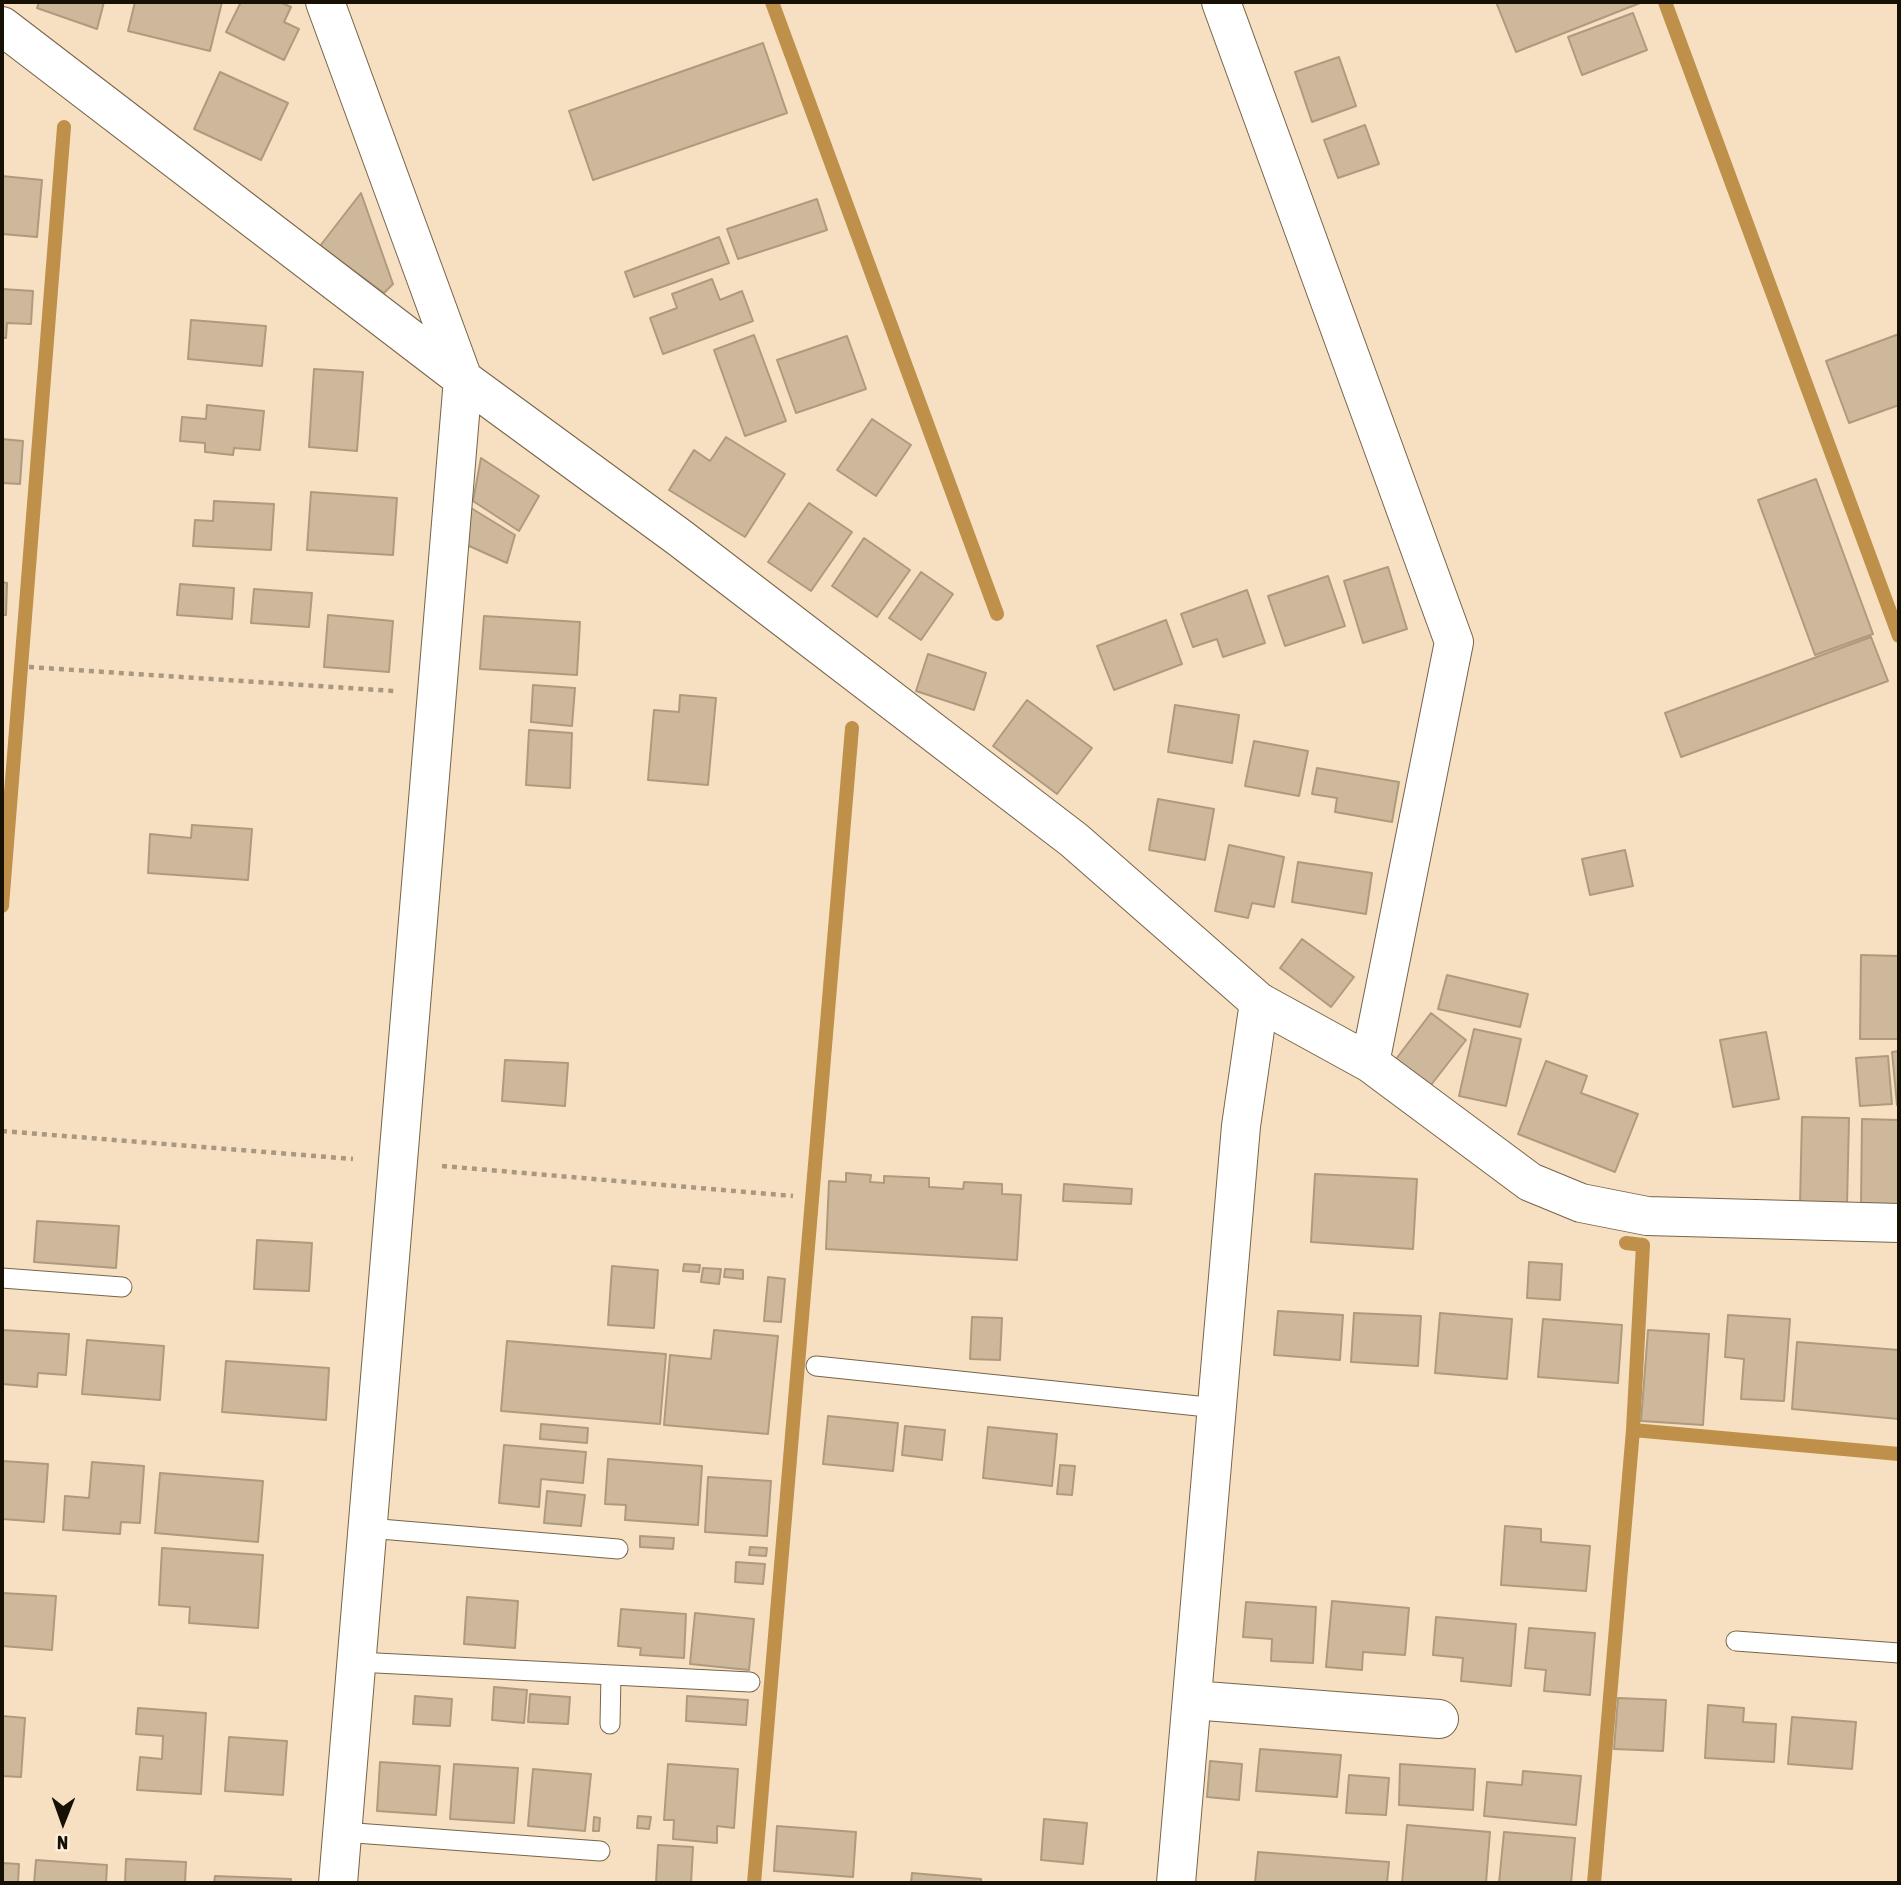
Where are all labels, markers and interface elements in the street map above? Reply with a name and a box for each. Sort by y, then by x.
north arrow [28,1787,98,1857]
text: N [57,1832,68,1854]

